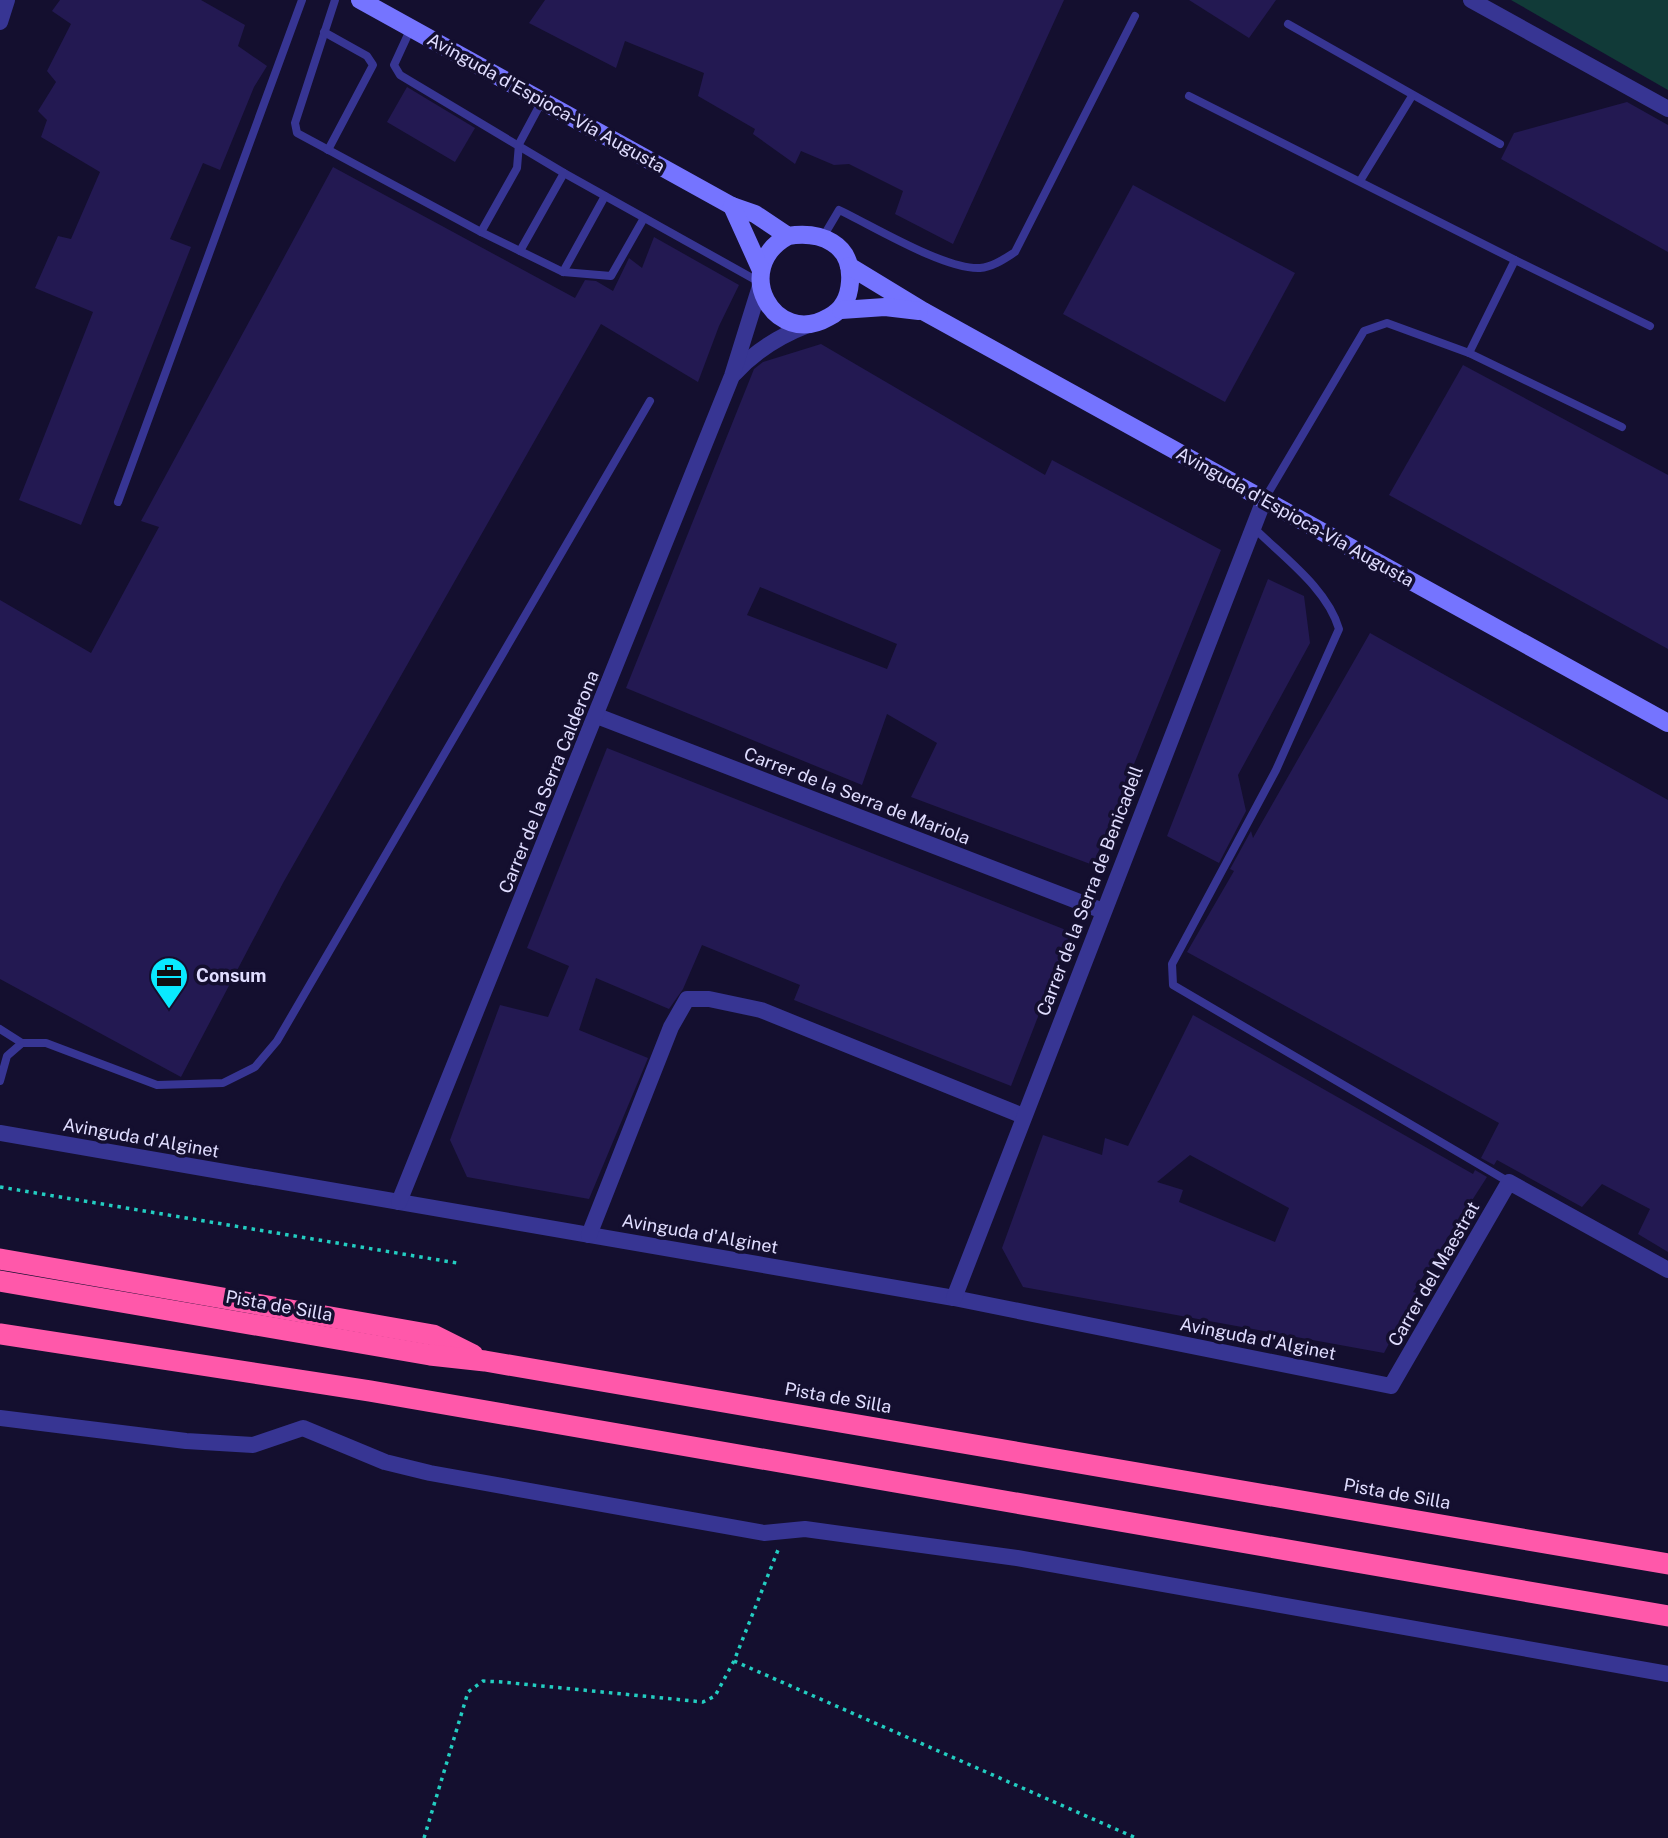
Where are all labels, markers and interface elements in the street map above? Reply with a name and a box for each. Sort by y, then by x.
street label: Avinguda d'Espioca-Vía Augusta [424,28,669,177]
street label: Avinguda d'Espioca-Vía Augusta [1173,442,1418,591]
street label: Carrer de la Serra Calderona [494,667,603,896]
street label: Carrer de la Serra de Mariola [741,743,973,848]
street label: Carrer de la Serra de Benicadell [1032,763,1147,1019]
office icon: Consum [148,955,190,1010]
place label: Consum [196,965,266,986]
street label: Avinguda d'Alginet [61,1113,221,1162]
street label: Carrer del Maestrat [1384,1198,1484,1350]
street label: Avinguda d'Alginet [620,1209,780,1258]
street label: Pista de Silla [224,1286,334,1325]
street label: Avinguda d'Alginet [1178,1313,1338,1364]
street label: Pista de Silla [783,1378,893,1417]
street label: Pista de Silla [1342,1474,1452,1513]

